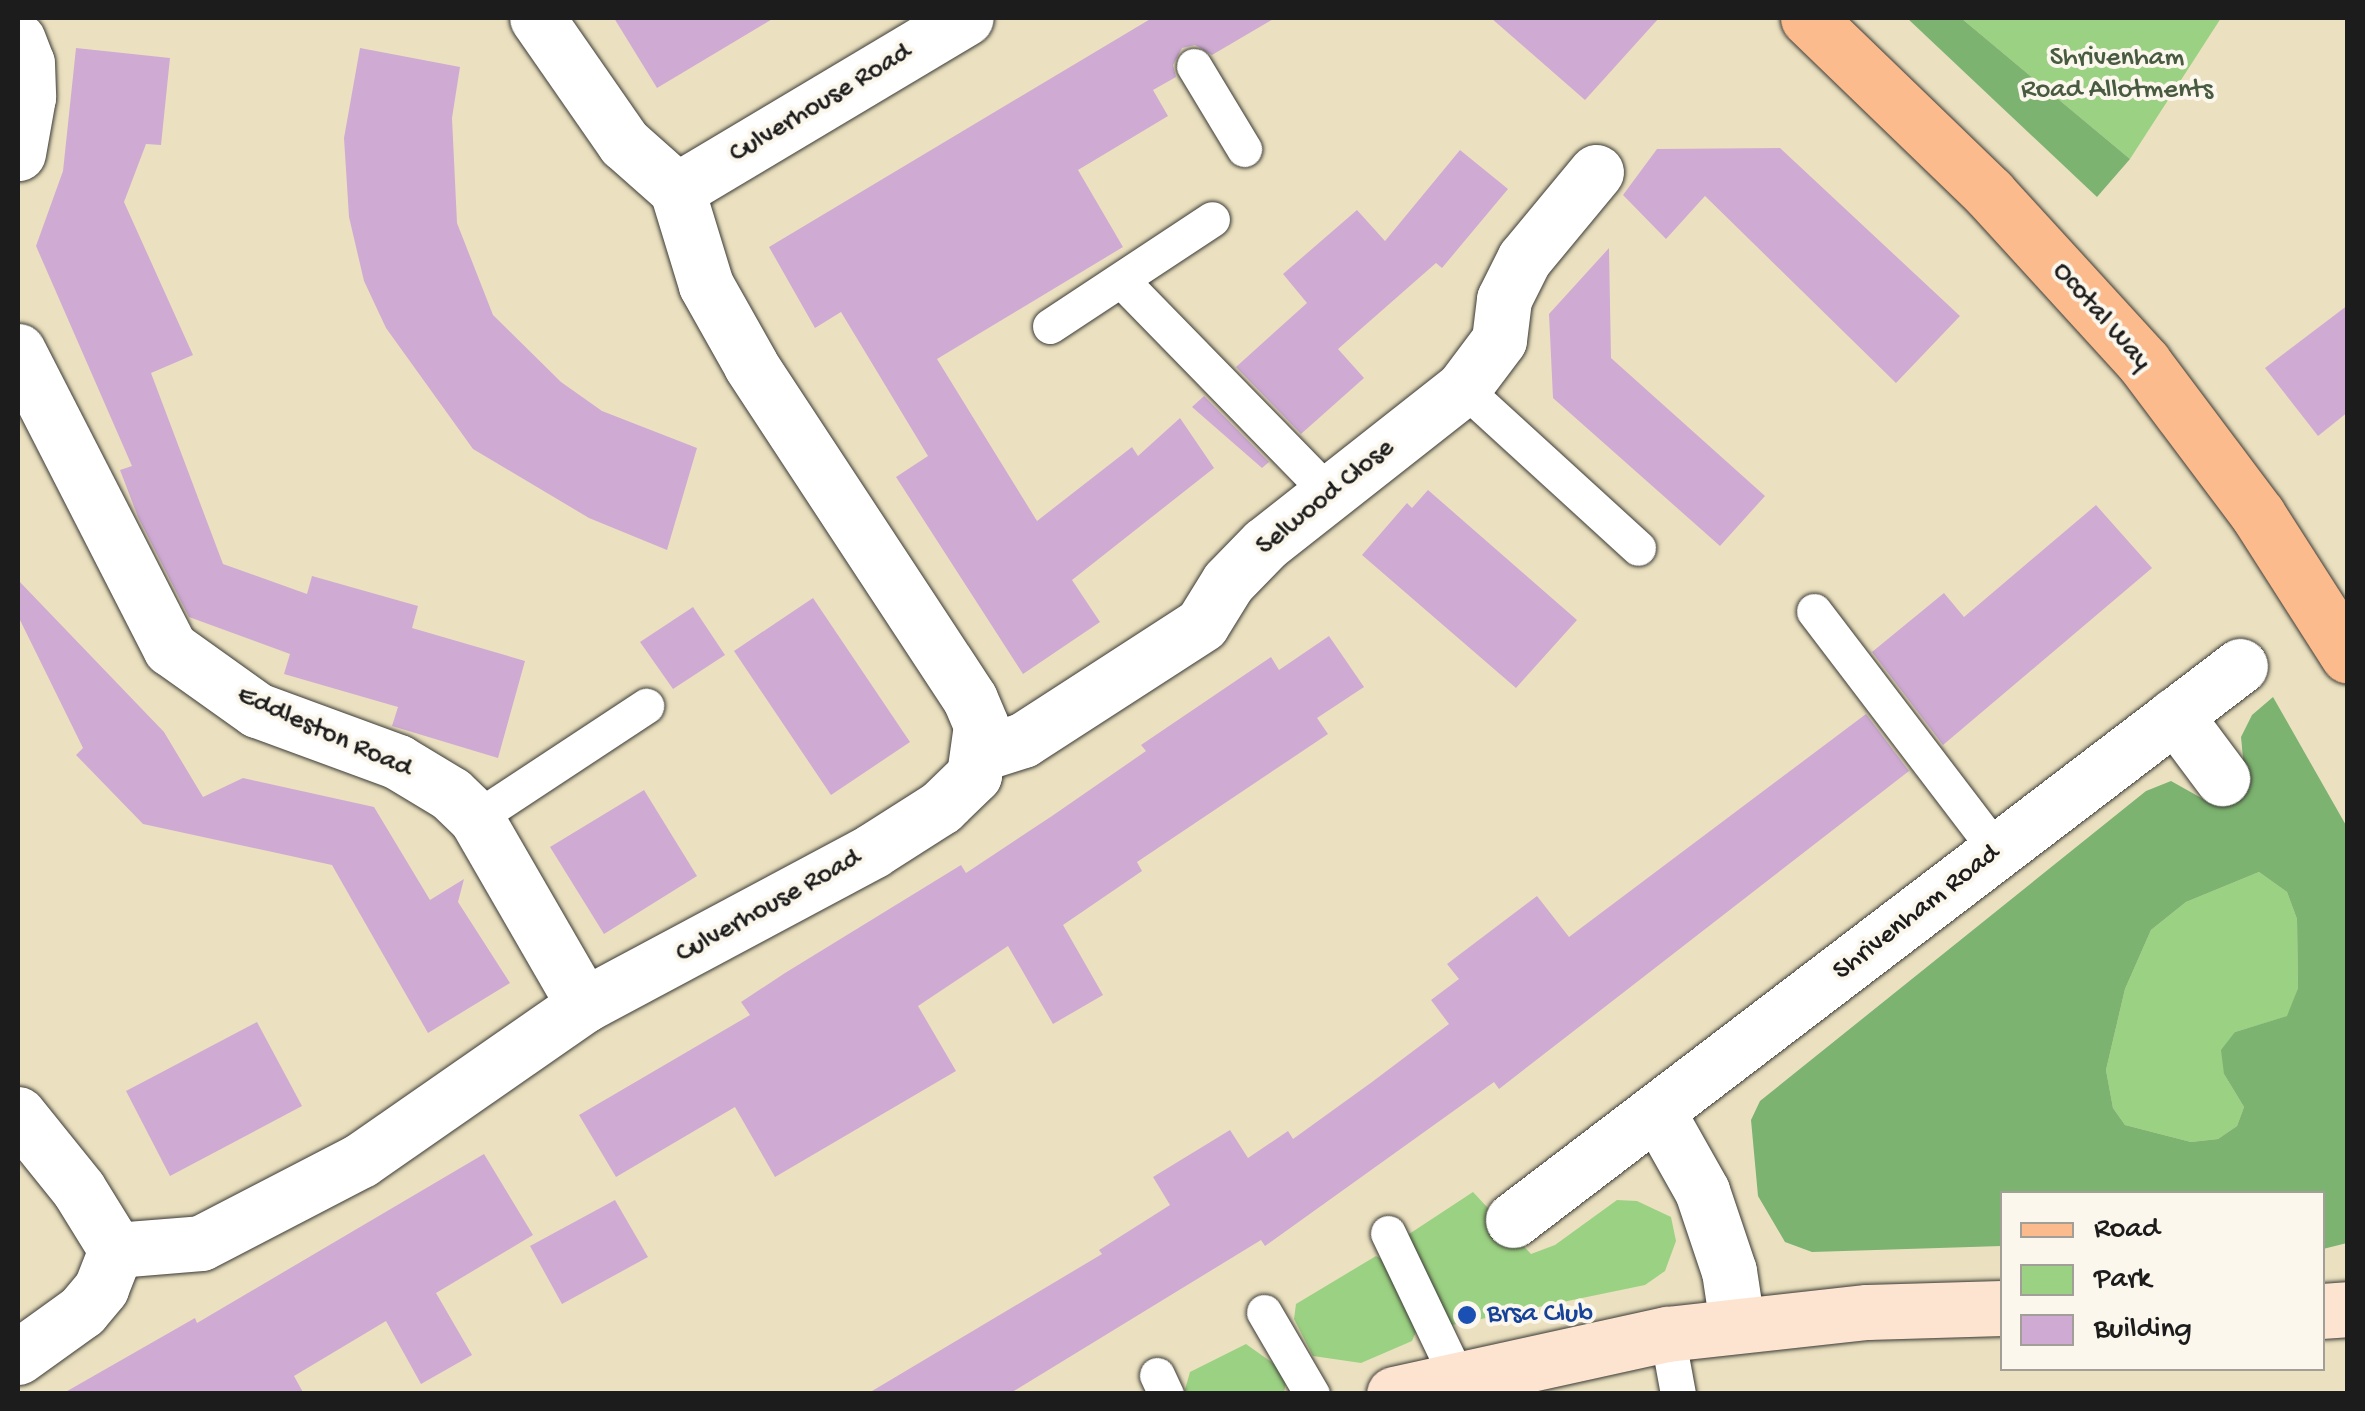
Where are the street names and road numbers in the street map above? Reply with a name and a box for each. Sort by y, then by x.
street label: Culverhouse Road [724,36,918,172]
street label: Ocotal Way [2044,255,2158,379]
street label: Selwood Close [1250,432,1402,564]
street label: Eddleston Road [231,679,417,787]
street label: Shrivenham Road [1827,837,2007,989]
street label: Culverhouse Road [671,842,867,972]

